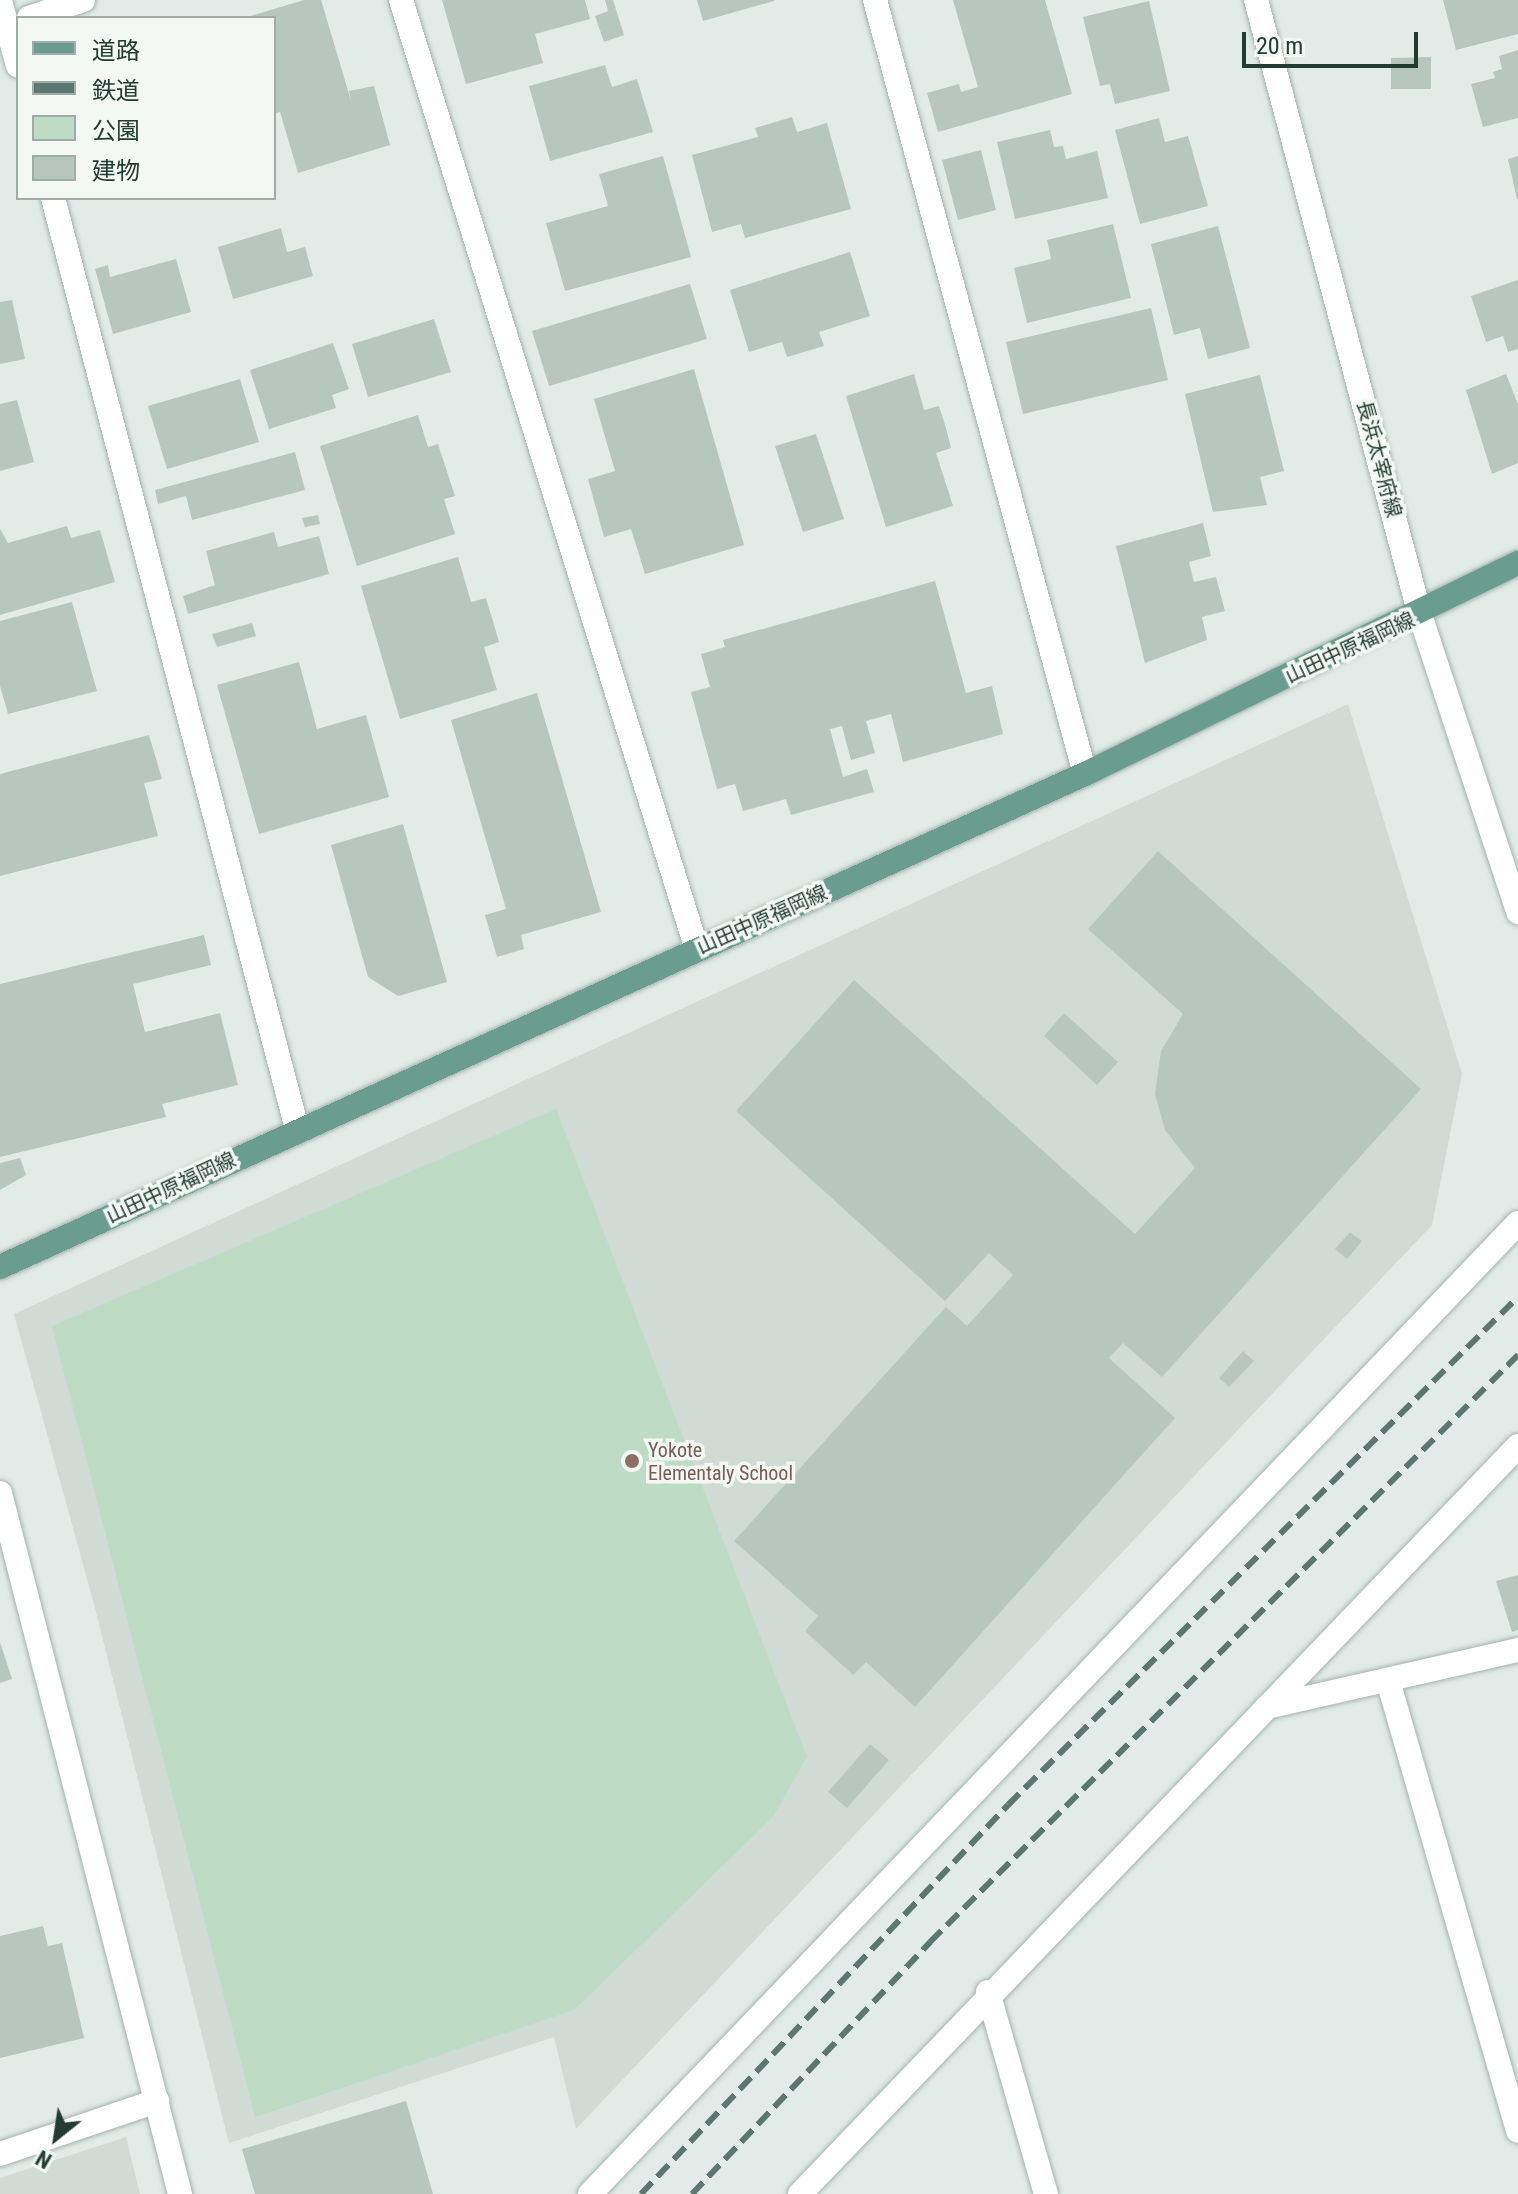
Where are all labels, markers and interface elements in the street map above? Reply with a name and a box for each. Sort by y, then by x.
legend [16,16,276,200]
scale bar [1246,16,1422,66]
text: 20 m [1256,32,1303,60]
text: 道路 [92,37,140,65]
text: 鉄道 [92,77,140,105]
text: 公園 [92,117,140,145]
text: 建物 [92,157,140,185]
street label: 長浜太宰府線 [1352,398,1406,520]
street label: 山田中原福岡線 [1281,608,1419,688]
street label: 山田中原福岡線 [693,881,831,959]
street label: 山田中原福岡線 [102,1148,240,1228]
place label: Yokote Elementaly School [648,1438,793,1485]
marker: Yokote Elementaly School [623,1452,641,1470]
north arrow [16,2098,96,2178]
text: N [32,2145,56,2173]

